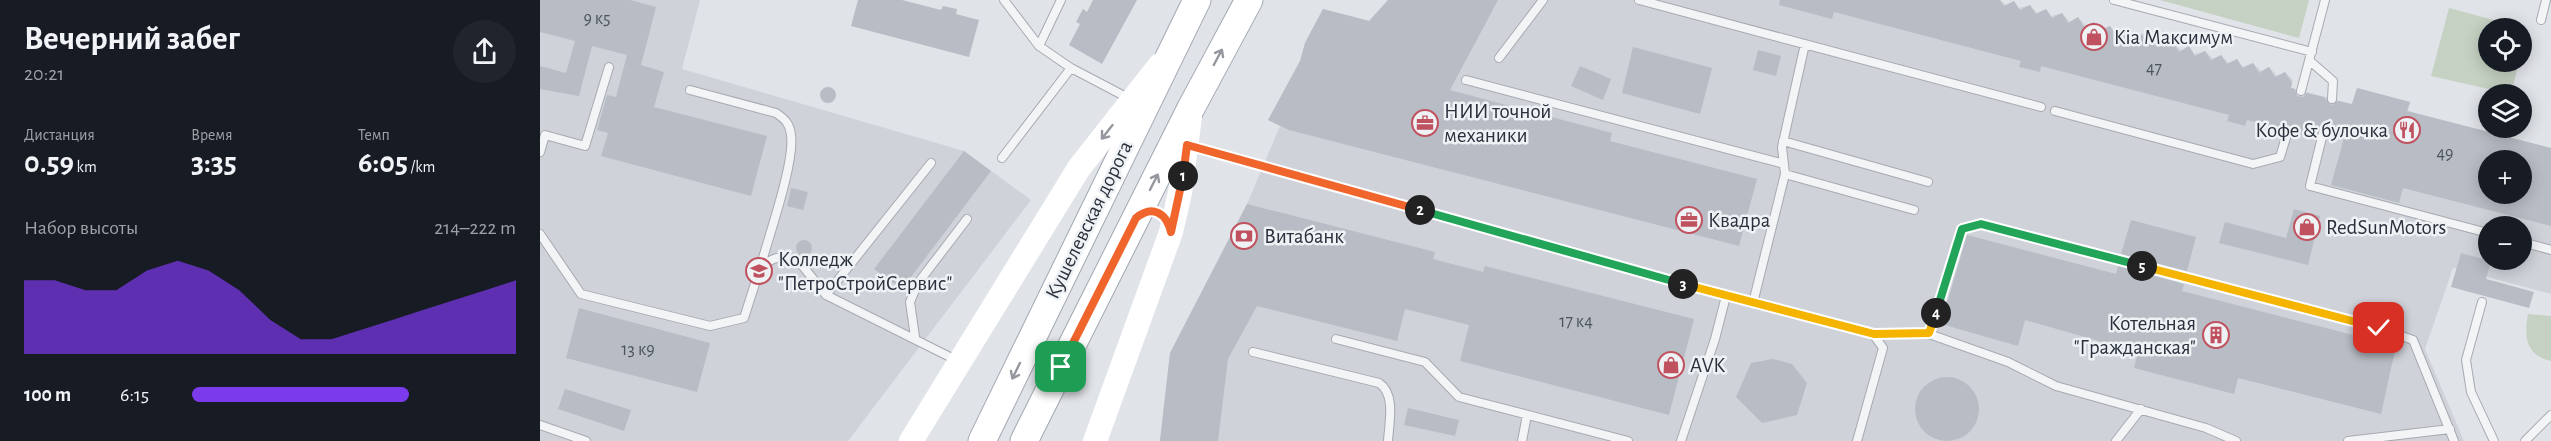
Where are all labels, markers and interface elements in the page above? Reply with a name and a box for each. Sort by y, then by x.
house number: 9 к5 [583,10,611,28]
map controls [2478,18,2532,270]
button: locate [2478,18,2532,72]
button: share [453,20,516,83]
shop icon: Kia Максимум [2079,22,2109,52]
text: Вечерний забег [24,23,240,56]
place label: Kia Максимум [2114,27,2233,48]
one-way arrow [1213,48,1225,66]
house number: 47 [2146,60,2162,78]
text: 20:21 [24,64,64,84]
button: layers [2478,84,2532,138]
place label: НИИ точной механики [1444,101,1551,146]
office icon: НИИ точной механики [1410,108,1440,138]
restaurant icon: Кофе & булочка [2392,115,2422,145]
place label: Кофе & булочка [2255,120,2388,141]
one-way arrow [1100,124,1113,140]
text: Дистанция [24,127,95,143]
text: Время [191,127,233,143]
text: Темп [358,127,390,143]
street label: Кушелевская дорога [1042,137,1136,302]
house number: 49 [2436,145,2454,163]
text: 0.59 [24,148,74,178]
text: 3:35 [191,148,237,178]
text: 6:05 [358,148,408,178]
button: + [2478,150,2532,204]
text: km [74,159,97,175]
text: /km [408,159,435,175]
pin: 1 [1168,161,1198,191]
text: 1 [1180,168,1186,184]
one-way arrow [1148,174,1160,191]
pin: 2 [1405,195,1435,225]
text: 2 [1416,202,1424,218]
office icon: Квадра [1674,205,1704,235]
place label: Квадра [1708,210,1771,231]
shop icon: RedSunMotors [2292,212,2322,242]
button: − [2478,216,2532,270]
place label: RedSunMotors [2326,217,2446,238]
text: Набор высоты [24,218,138,238]
text: 214–222 m [434,218,516,238]
bank icon: Витабанк [1229,221,1259,251]
place label: Витабанк [1264,226,1344,247]
place label: Колледж "ПетроСтройСервис" [778,249,952,294]
pin: 5 [2127,251,2157,281]
school or university icon: Колледж "ПетроСтройСервис" [744,256,774,286]
text: 5 [2139,258,2145,274]
pin: 3 [1668,269,1698,299]
text: 3 [1680,276,1686,292]
pin: 4 [1921,298,1951,328]
pin [2353,302,2404,353]
text: 4 [1932,305,1940,321]
icon: check [2362,311,2395,344]
house number: 17 к4 [1559,313,1593,331]
place label: Котельная "Гражданская" [2074,313,2196,358]
building icon: Котельная "Гражданская" [2201,320,2231,350]
house number: 13 к9 [621,341,655,359]
pin [1035,341,1086,392]
icon: arrive [1044,350,1077,383]
shop icon: AVK [1656,350,1686,380]
place label: AVK [1690,355,1726,376]
one-way arrow [1010,362,1021,380]
text: 100 m [24,385,71,405]
text: 6:15 [120,385,149,405]

